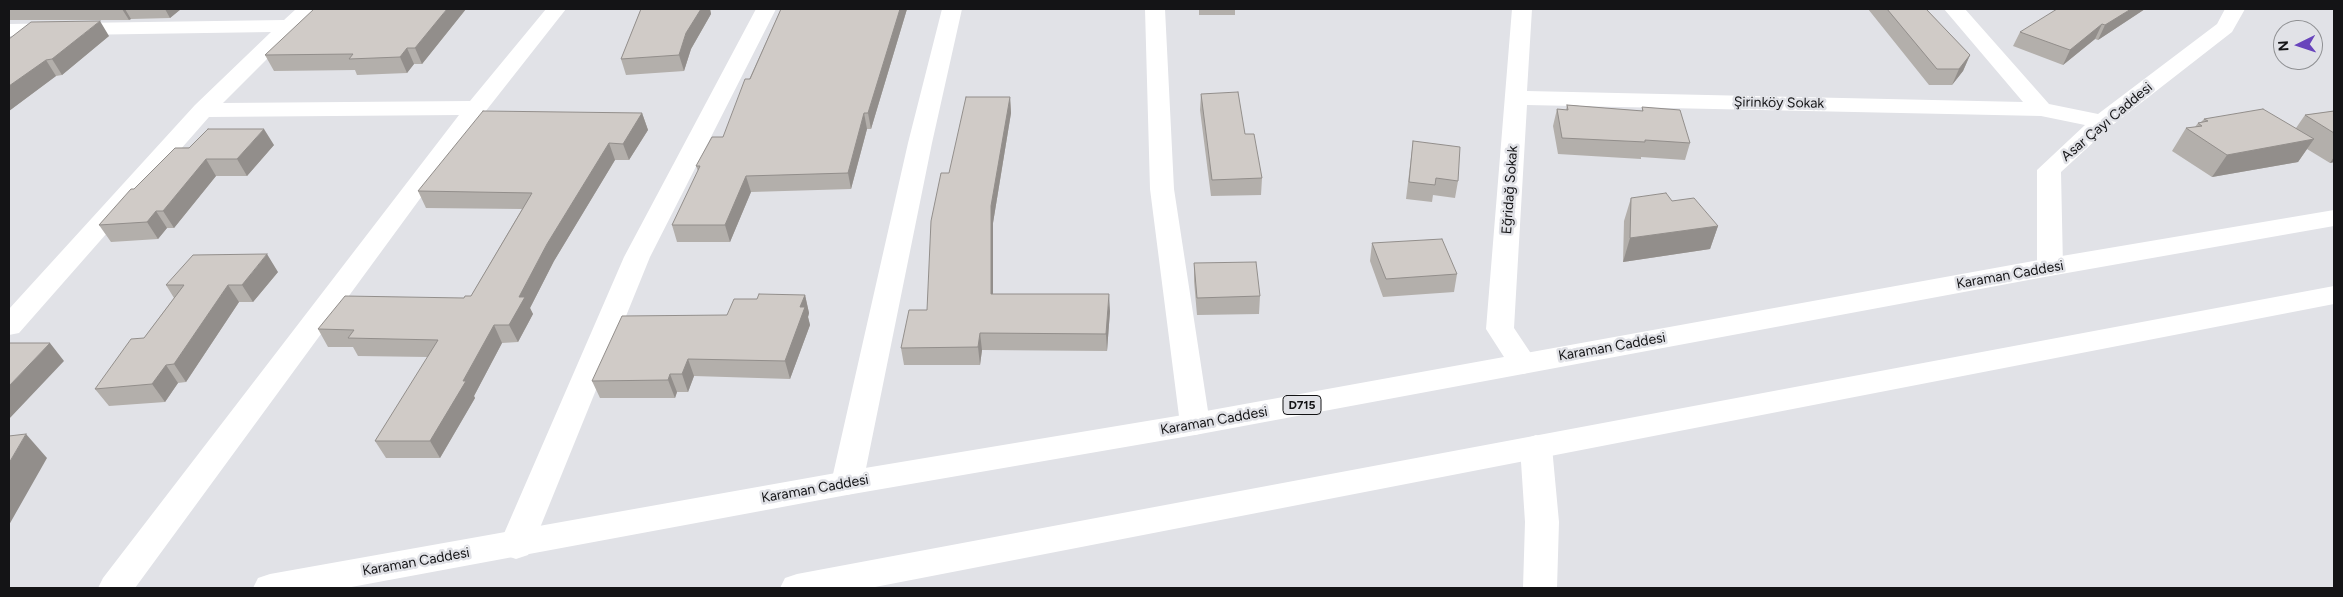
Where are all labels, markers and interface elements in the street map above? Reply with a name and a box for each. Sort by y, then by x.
north arrow [2273,20,2323,70]
text: N [2275,40,2292,52]
street label: Asar Çayı Caddesi [2058,79,2156,165]
street label: Şirinköy Sokak [1734,94,1824,112]
street label: Eğridağ Sokak [1499,145,1521,235]
street label: Karaman Caddesi [1955,257,2065,293]
street label: Karaman Caddesi [1557,329,1667,365]
road number: D715 [1283,396,1321,414]
street label: Karaman Caddesi [1159,403,1269,439]
street label: Karaman Caddesi [760,471,870,507]
street label: Karaman Caddesi [361,544,471,580]

